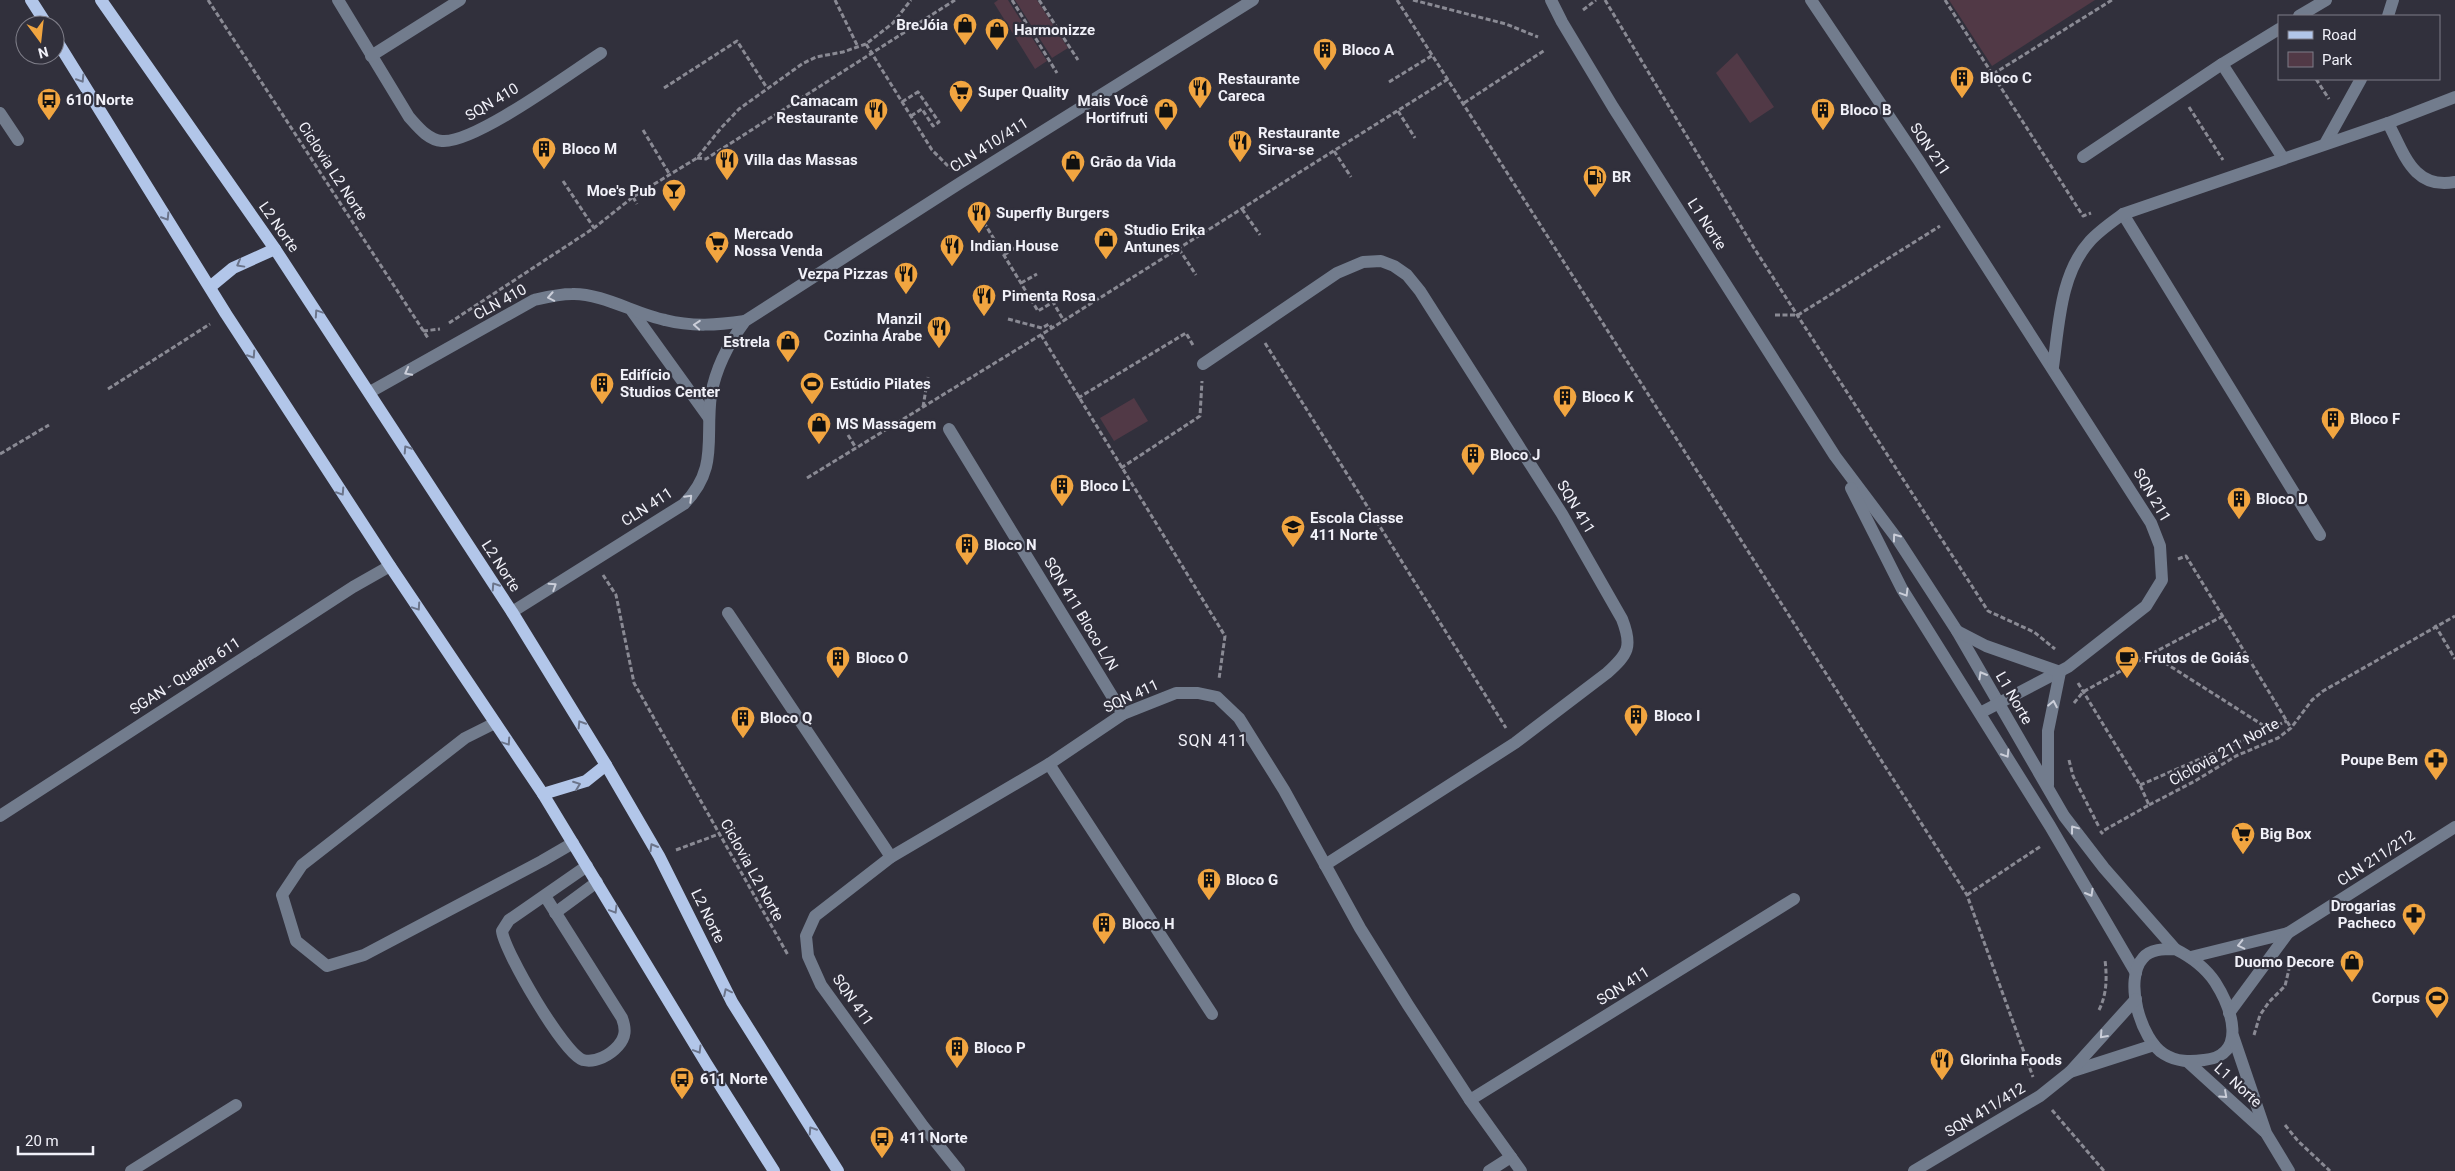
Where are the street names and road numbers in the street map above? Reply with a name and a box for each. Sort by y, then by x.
street label: SQN 410 [462,79,522,125]
street label: CLN 410/411 [946,114,1032,176]
street label: Ciclovia L2 Norte [294,118,372,224]
street label: SQN 211 [1906,120,1954,178]
street label: L1 Norte [1684,195,1730,253]
street label: L2 Norte [255,198,303,256]
street label: CLN 410 [470,280,530,324]
street label: SQN 211 [2129,465,2175,525]
street label: SQN 411 [1553,477,1599,537]
street label: CLN 411 [618,484,676,530]
street label: L2 Norte [478,537,524,595]
street label: SQN 411 Bloco L/N [1040,554,1122,674]
street label: SGAN - Quadra 611 [126,633,244,719]
street label: L1 Norte [1992,668,2036,728]
street label: SQN 411 [1100,675,1162,717]
street label: Clclovia 211 Norte [2166,714,2282,790]
street label: Ciclovia L2 Norte [717,816,788,924]
street label: CLN 211/212 [2334,826,2418,890]
street label: L2 Norte [687,886,729,946]
street label: SQN 411 [1593,963,1653,1009]
street label: SQN 411 [829,971,877,1029]
street label: L1 Norte [2211,1059,2266,1111]
street label: SQN 411/412 [1942,1079,2028,1141]

